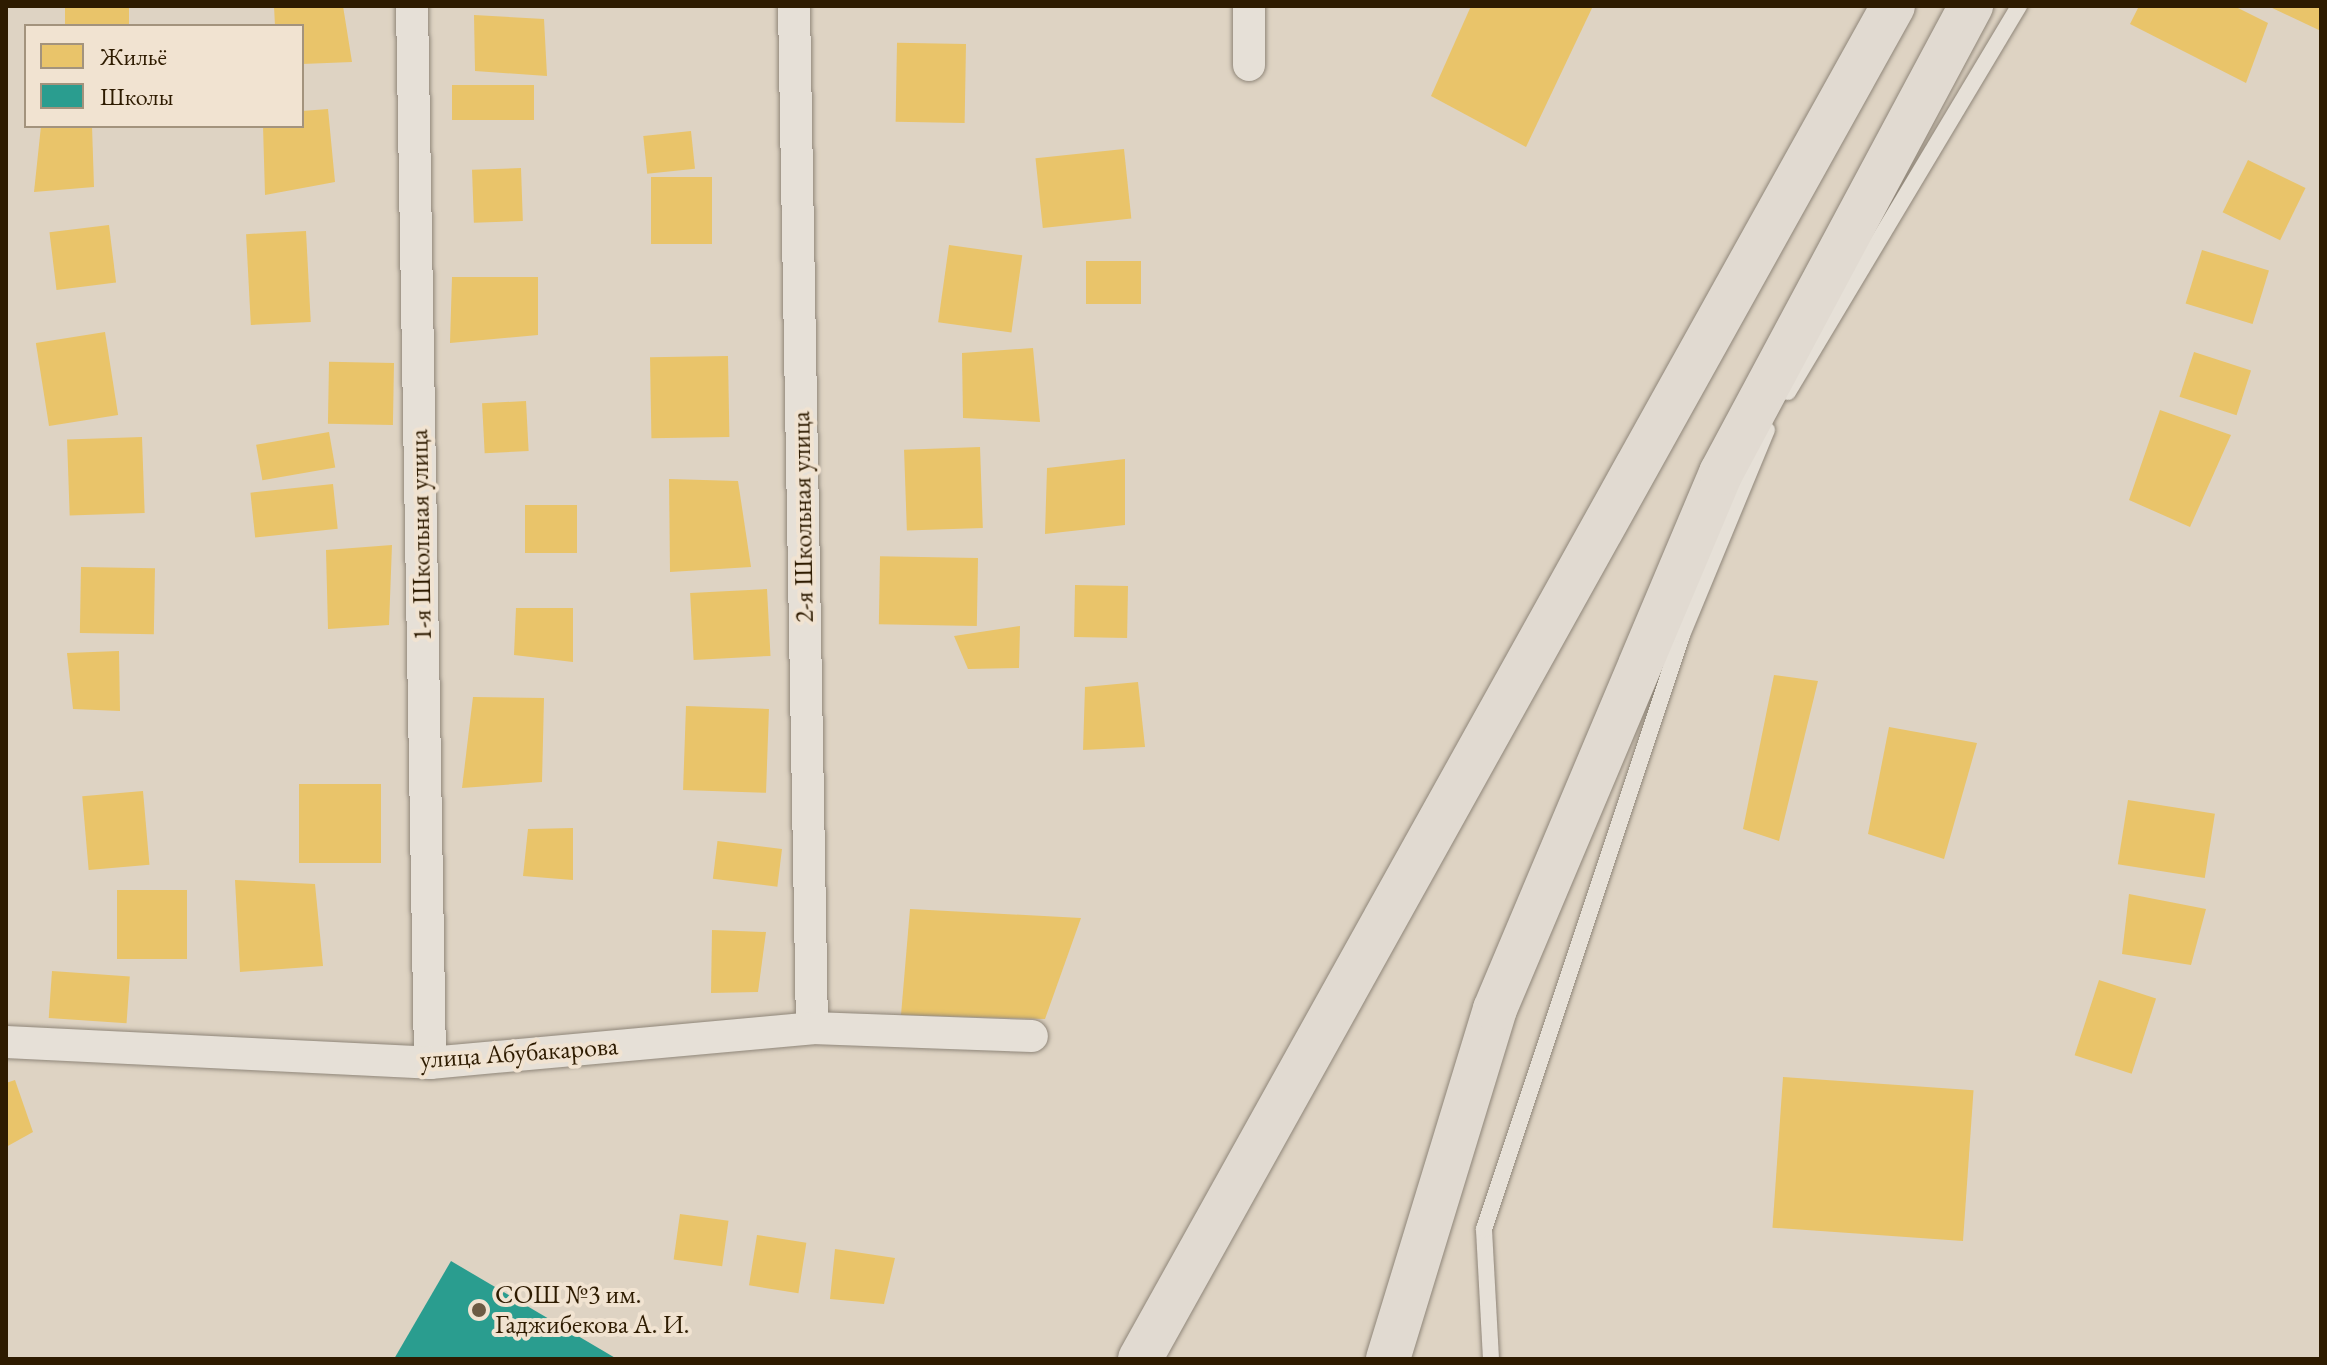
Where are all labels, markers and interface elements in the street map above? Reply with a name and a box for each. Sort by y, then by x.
legend [24,24,304,128]
text: Жильё [100,41,167,72]
text: Школы [100,81,173,112]
street label: 2-я Школьная улица [786,411,820,623]
street label: 1-я Школьная улица [404,429,438,641]
street label: улица Абубакарова [419,1031,619,1075]
place label: СОШ №3 им. Гаджибекова А. И. [495,1279,690,1340]
marker: СОШ №3 им. Гаджибекова А. И. [470,1301,488,1319]

